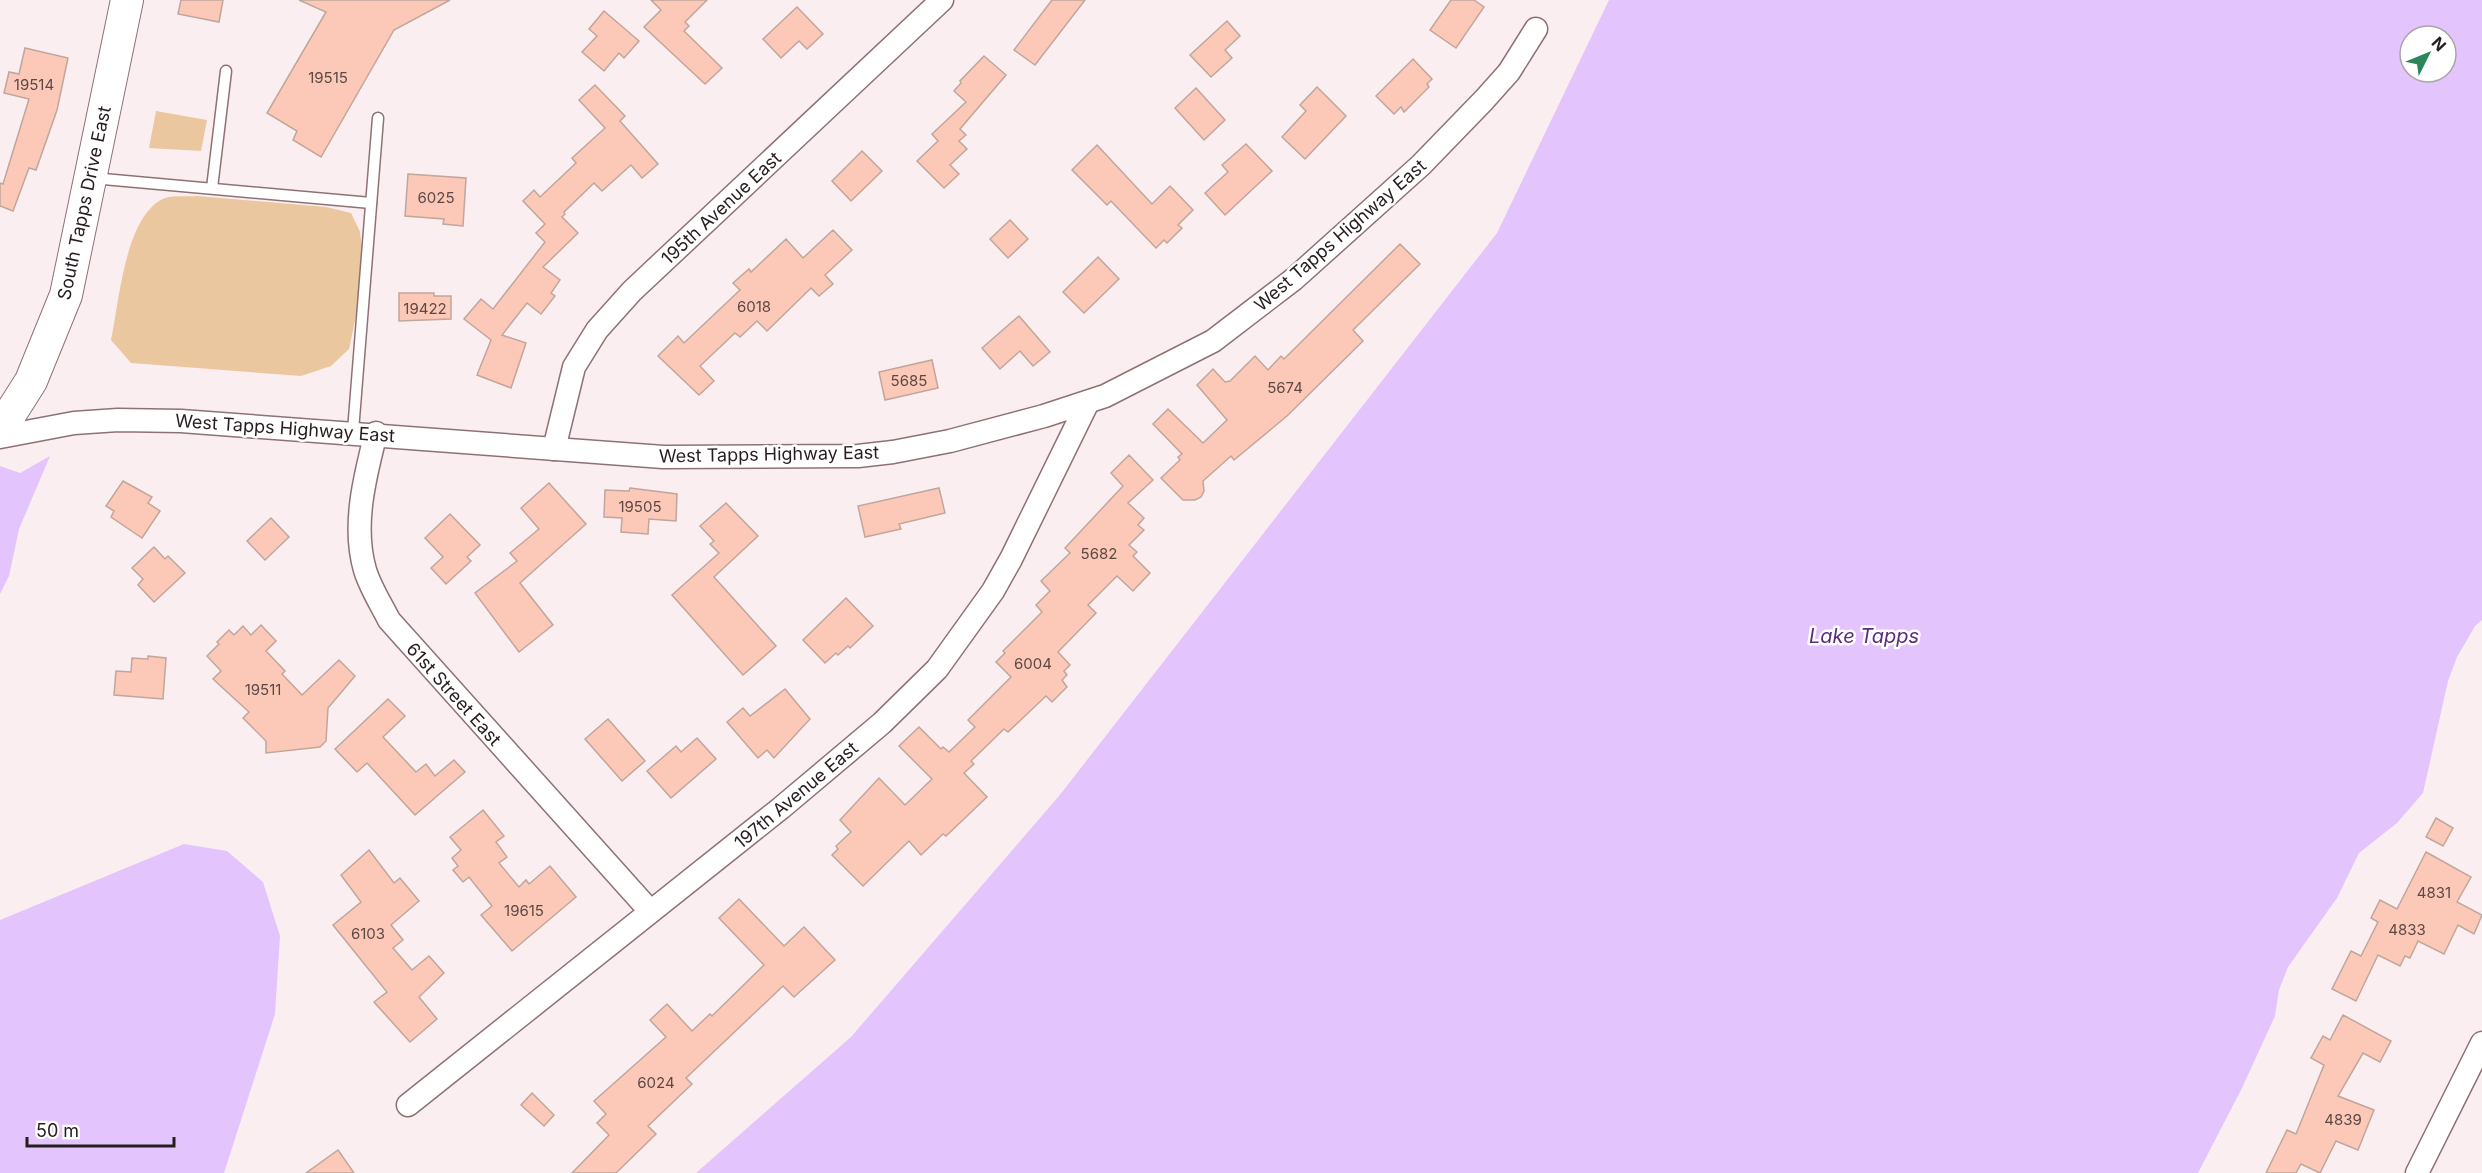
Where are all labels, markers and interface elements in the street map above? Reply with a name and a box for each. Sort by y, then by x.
north arrow [2398,24,2458,84]
text: N [2427,32,2450,55]
house number: 19515 [308,68,348,87]
house number: 19514 [14,75,54,94]
street label: South Tapps Drive East [53,104,115,302]
street label: 195th Avenue East [657,147,785,269]
street label: West Tapps Highway East [1250,155,1430,315]
house number: 6025 [417,188,455,207]
house number: 6018 [737,297,771,316]
house number: 19422 [403,299,447,318]
house number: 5685 [891,371,927,390]
house number: 5674 [1267,378,1303,397]
street label: West Tapps Highway East [174,410,396,446]
street label: West Tapps Highway East [659,442,879,466]
house number: 19505 [618,497,662,516]
house number: 5682 [1081,544,1117,563]
water label: Lake Tapps [1809,624,1919,648]
street label: 61st Street East [402,638,506,750]
house number: 6004 [1014,654,1052,673]
house number: 19511 [245,680,281,699]
street label: 197th Avenue East [730,737,862,853]
house number: 4831 [2417,883,2451,902]
house number: 19615 [504,901,544,920]
house number: 4833 [2388,920,2426,939]
house number: 6103 [351,924,385,943]
house number: 6024 [637,1073,675,1092]
scale bar [27,1110,174,1148]
house number: 4839 [2324,1110,2362,1129]
text: 50 m [36,1120,79,1141]

